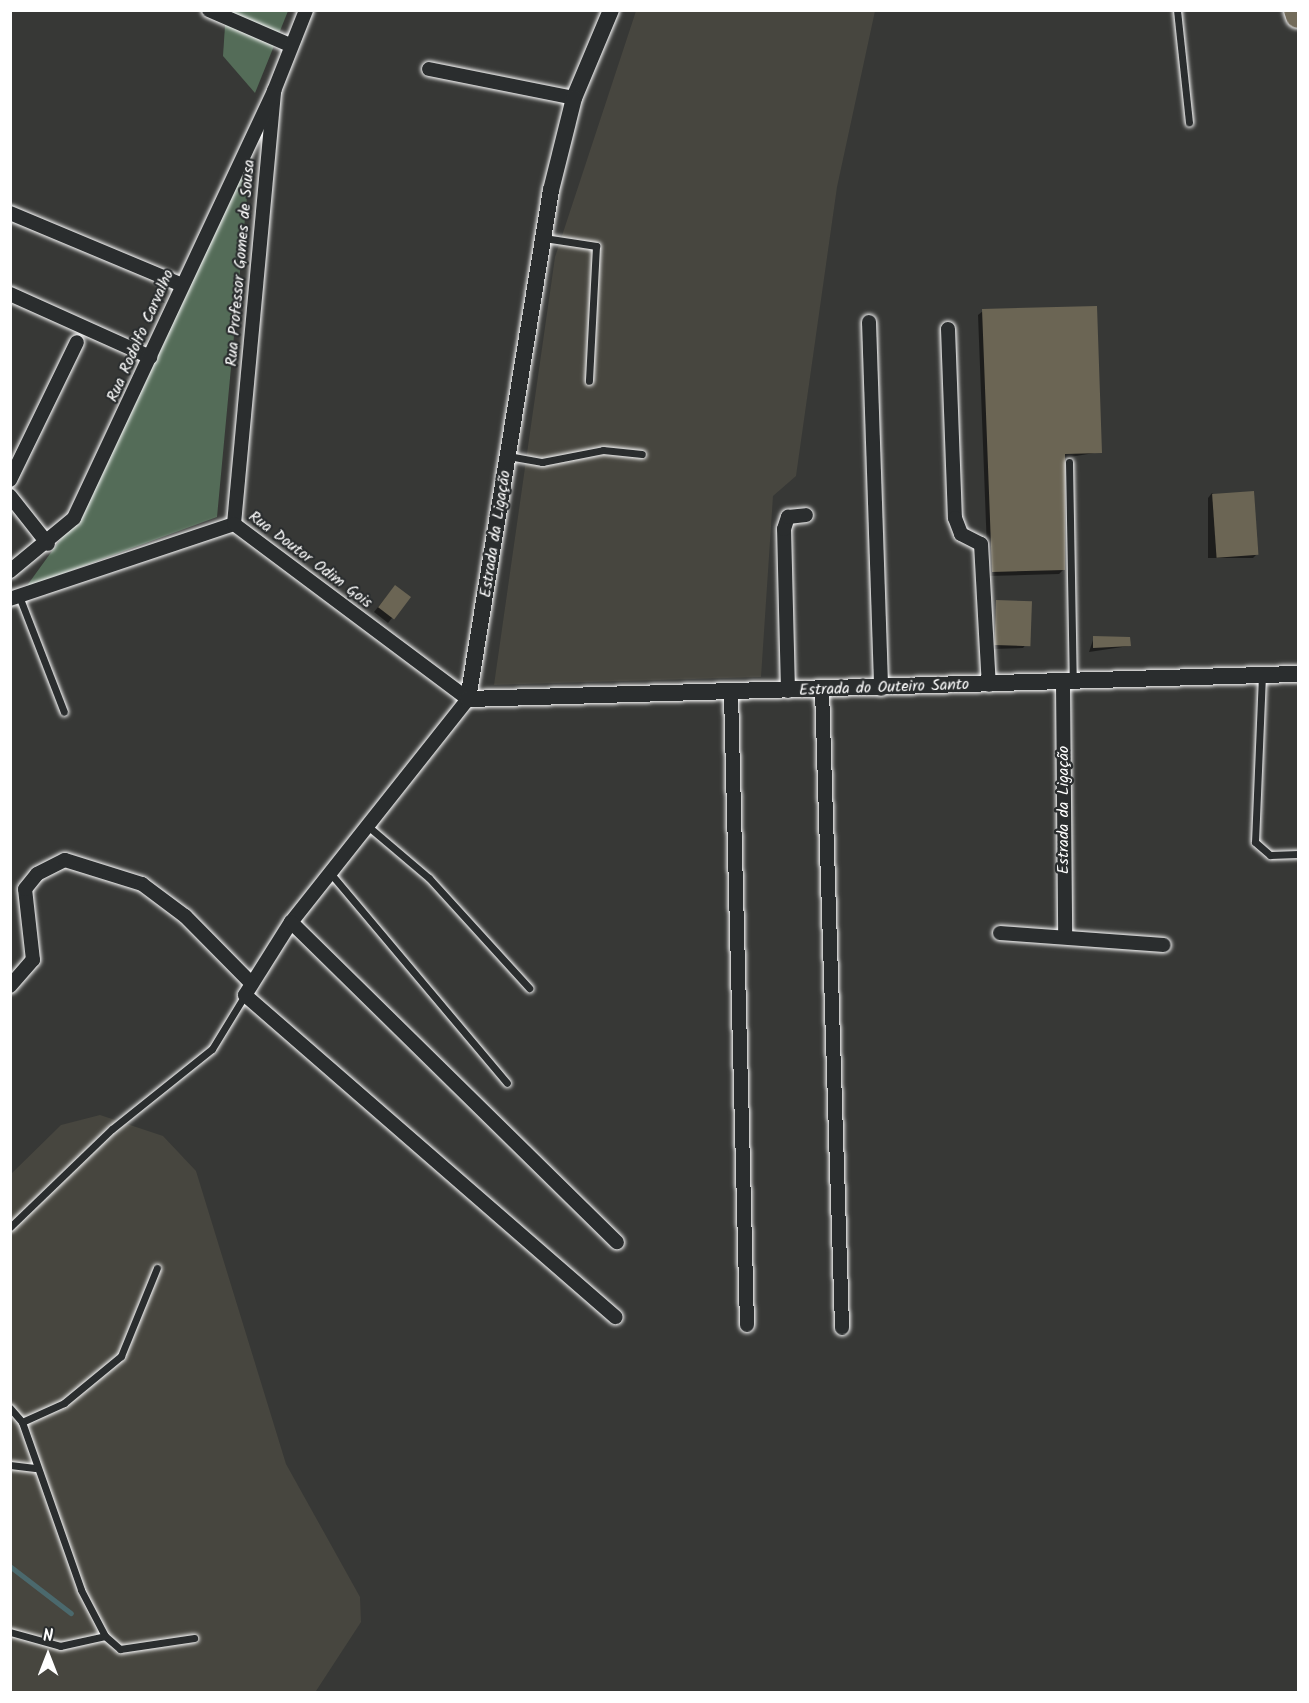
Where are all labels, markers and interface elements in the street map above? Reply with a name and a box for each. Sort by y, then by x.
street label: Rua Professor Gomes de Sousa [222,159,260,367]
street label: Rua Rodolfo Carvalho [103,267,179,405]
street label: Estrada da Ligação [476,469,516,599]
street label: Rua Doutor Odim Gois [244,507,376,613]
street label: Estrada do Outeiro Santo [799,675,969,701]
street label: Estrada da Ligação [1054,746,1074,874]
text: N [43,1624,53,1649]
north arrow [18,1625,78,1685]

